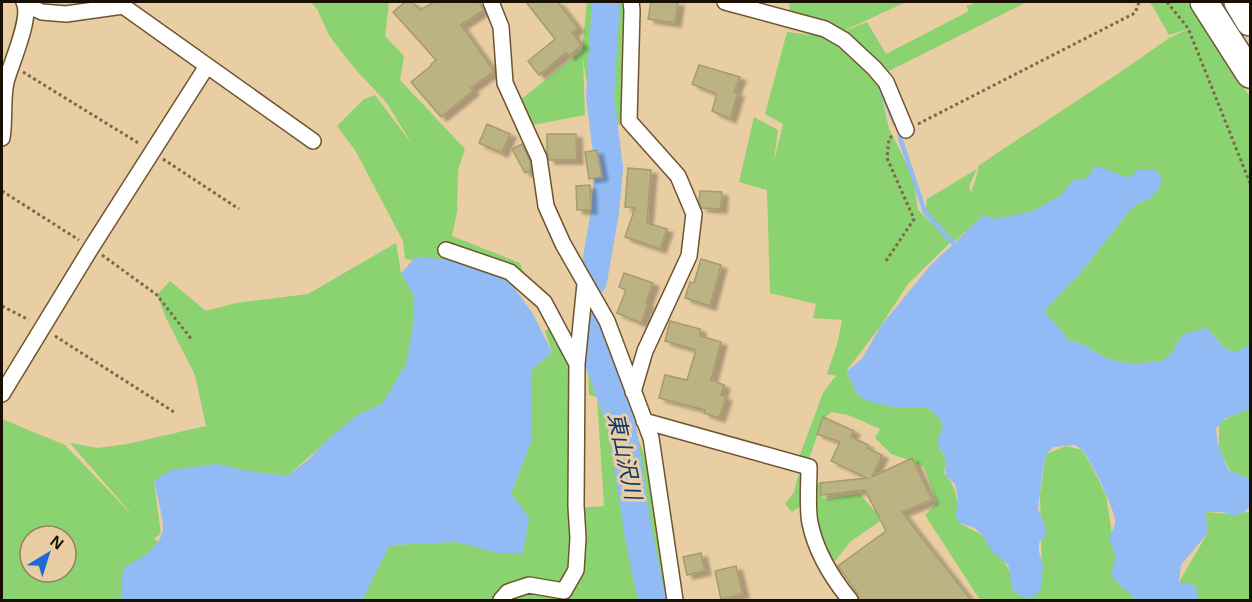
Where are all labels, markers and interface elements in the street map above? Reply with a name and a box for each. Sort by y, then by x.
water label: 東山沢川 [603,410,646,504]
north arrow [18,524,78,584]
text: N [47,532,67,553]

